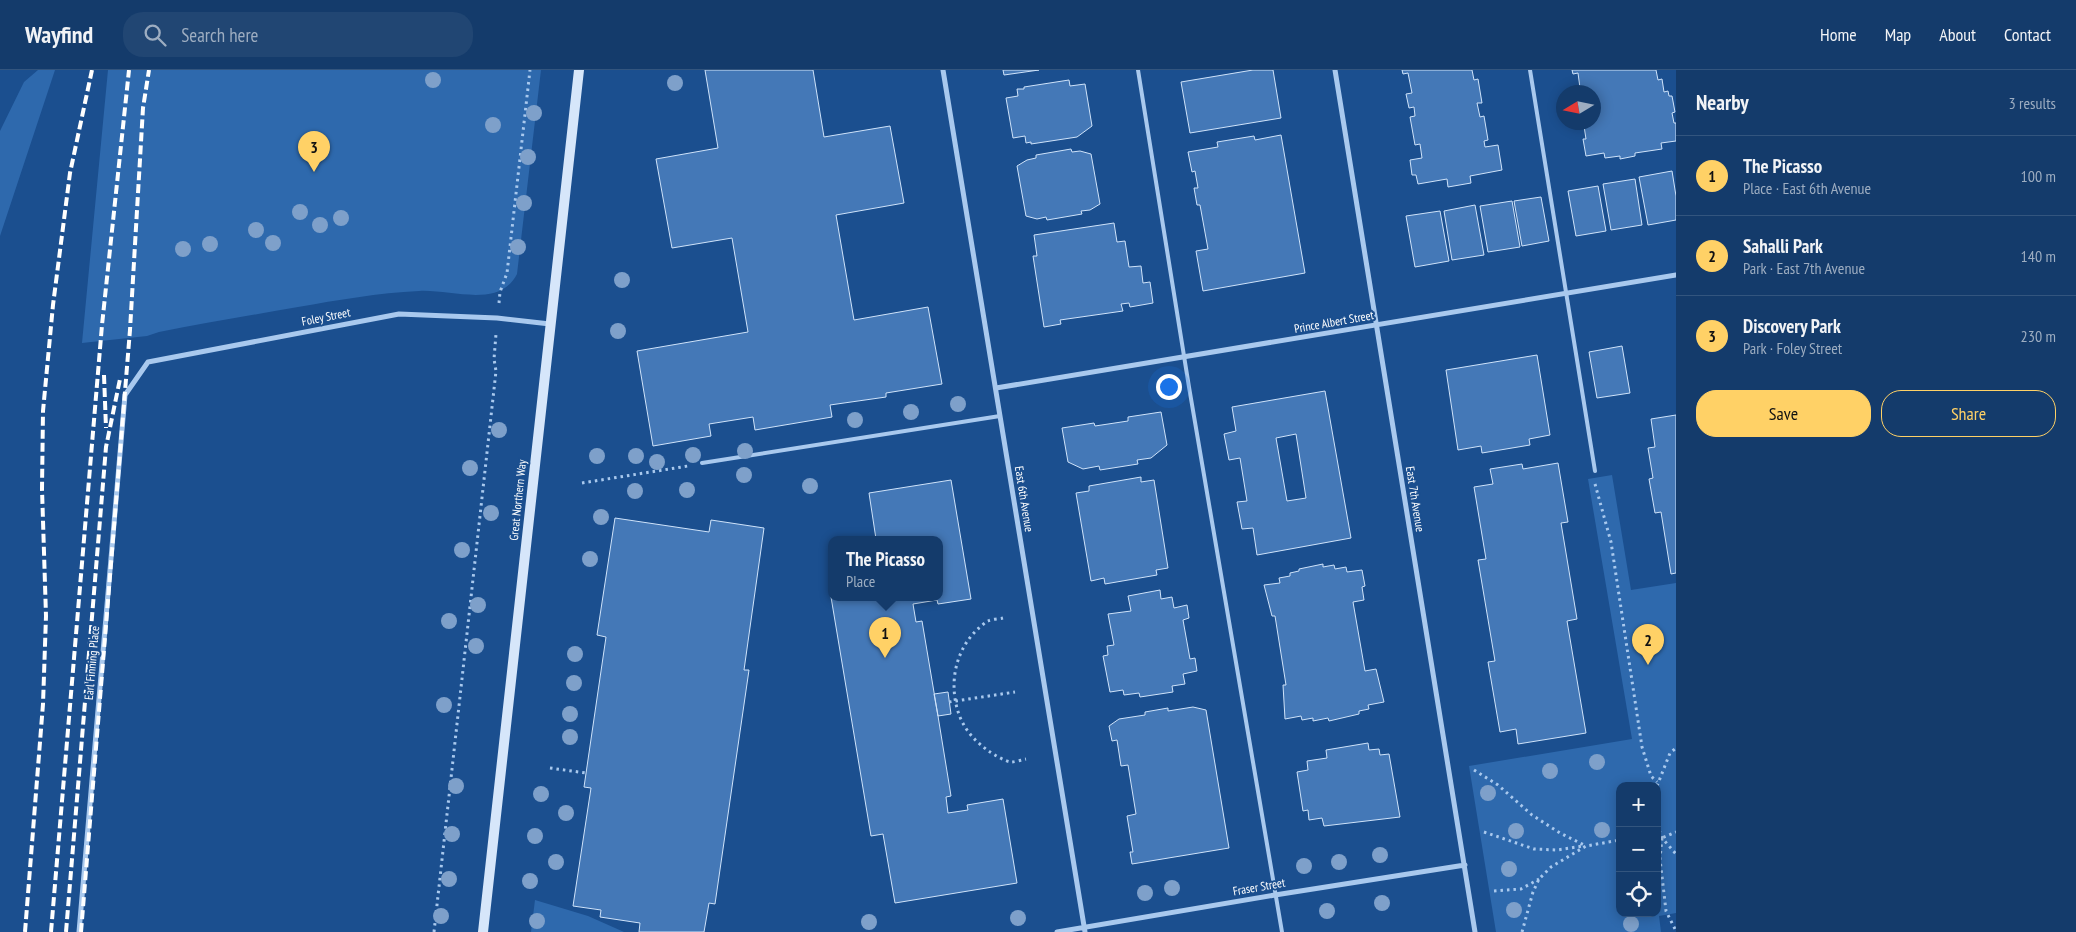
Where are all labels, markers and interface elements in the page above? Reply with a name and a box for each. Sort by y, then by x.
search box [123,12,473,57]
text: Wayfind [25,19,93,50]
icon: search [141,21,169,49]
text: Search here [181,23,258,47]
text: Home [1820,23,1857,46]
text: Map [1885,23,1911,46]
text: About [1939,23,1976,46]
text: Contact [2004,23,2051,46]
north arrow [1556,85,1601,130]
text: Nearby [1696,89,1749,116]
text: 3 results [2009,93,2056,113]
pin: 3 [298,131,330,172]
text: The Picasso [1743,154,1822,178]
text: 1 [1708,166,1716,186]
text: 100 m [2021,166,2056,186]
text: Place · East 6th Avenue [1743,178,1871,198]
text: Sahalli Park [1743,234,1823,258]
text: 2 [1708,246,1716,266]
text: 140 m [2021,246,2056,266]
text: Park · East 7th Avenue [1743,258,1865,278]
street label: Foley Street [300,304,352,329]
street label: Prince Albert Street [1293,307,1375,336]
text: Discovery Park [1743,314,1841,338]
text: 3 [1708,326,1716,346]
text: 230 m [2021,326,2056,346]
text: Park · Foley Street [1743,338,1842,358]
your location [1156,374,1182,400]
button: Save [1696,390,1871,437]
button: Share [1881,390,2056,437]
street label: Great Northern Way [506,458,529,541]
street label: East 6th Avenue [1012,465,1037,533]
street label: East 7th Avenue [1403,465,1428,533]
popup [828,536,943,601]
text: The Picasso [846,547,925,571]
text: Place [846,571,875,591]
pin: 1 [869,617,901,658]
pin: 2 [1632,624,1664,665]
street label: Earl Finning Place [81,625,102,701]
map controls [1616,782,1661,917]
button: + [1616,782,1661,827]
button: − [1616,827,1661,872]
button: locate [1616,872,1661,917]
street label: Fraser Street [1232,874,1287,898]

